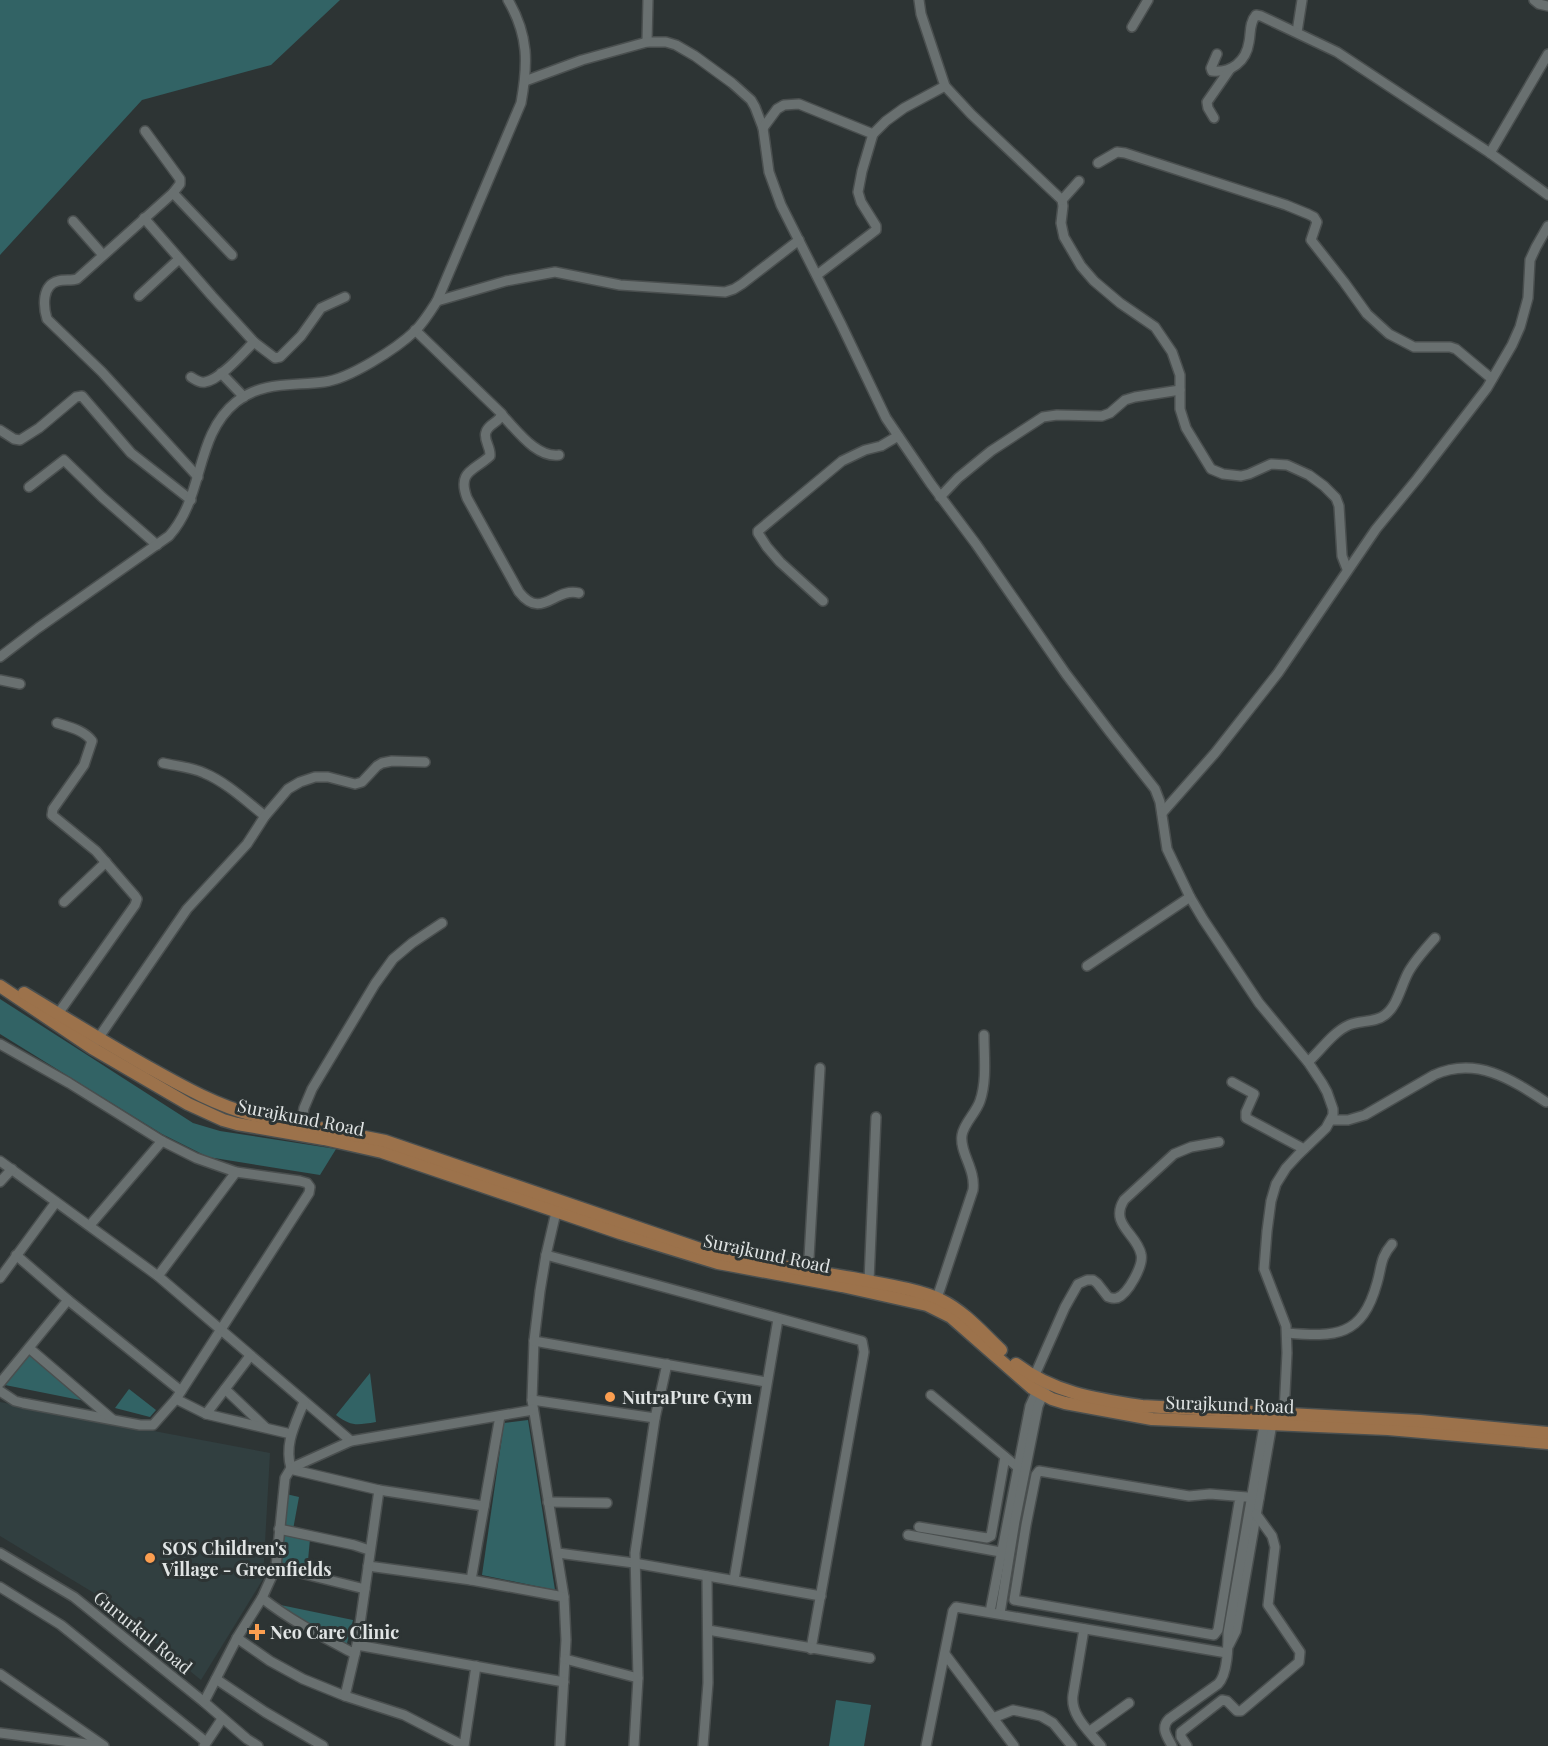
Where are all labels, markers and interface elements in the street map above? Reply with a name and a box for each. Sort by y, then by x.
street label: Surajkund Road [235,1093,367,1141]
street label: Surajkund Road [701,1228,833,1278]
place label: NutraPure Gym [622,1385,753,1409]
marker: NutraPure Gym [603,1390,617,1404]
street label: Surajkund Road [1165,1390,1295,1418]
place label: SOS Children's Village - Greenfields [161,1536,332,1581]
marker: SOS Children's Village - Greenfields [143,1551,157,1565]
street label: Gururkul Road [89,1585,198,1679]
place label: Neo Care Clinic [270,1620,399,1644]
marker: Neo Care Clinic [248,1623,266,1641]

